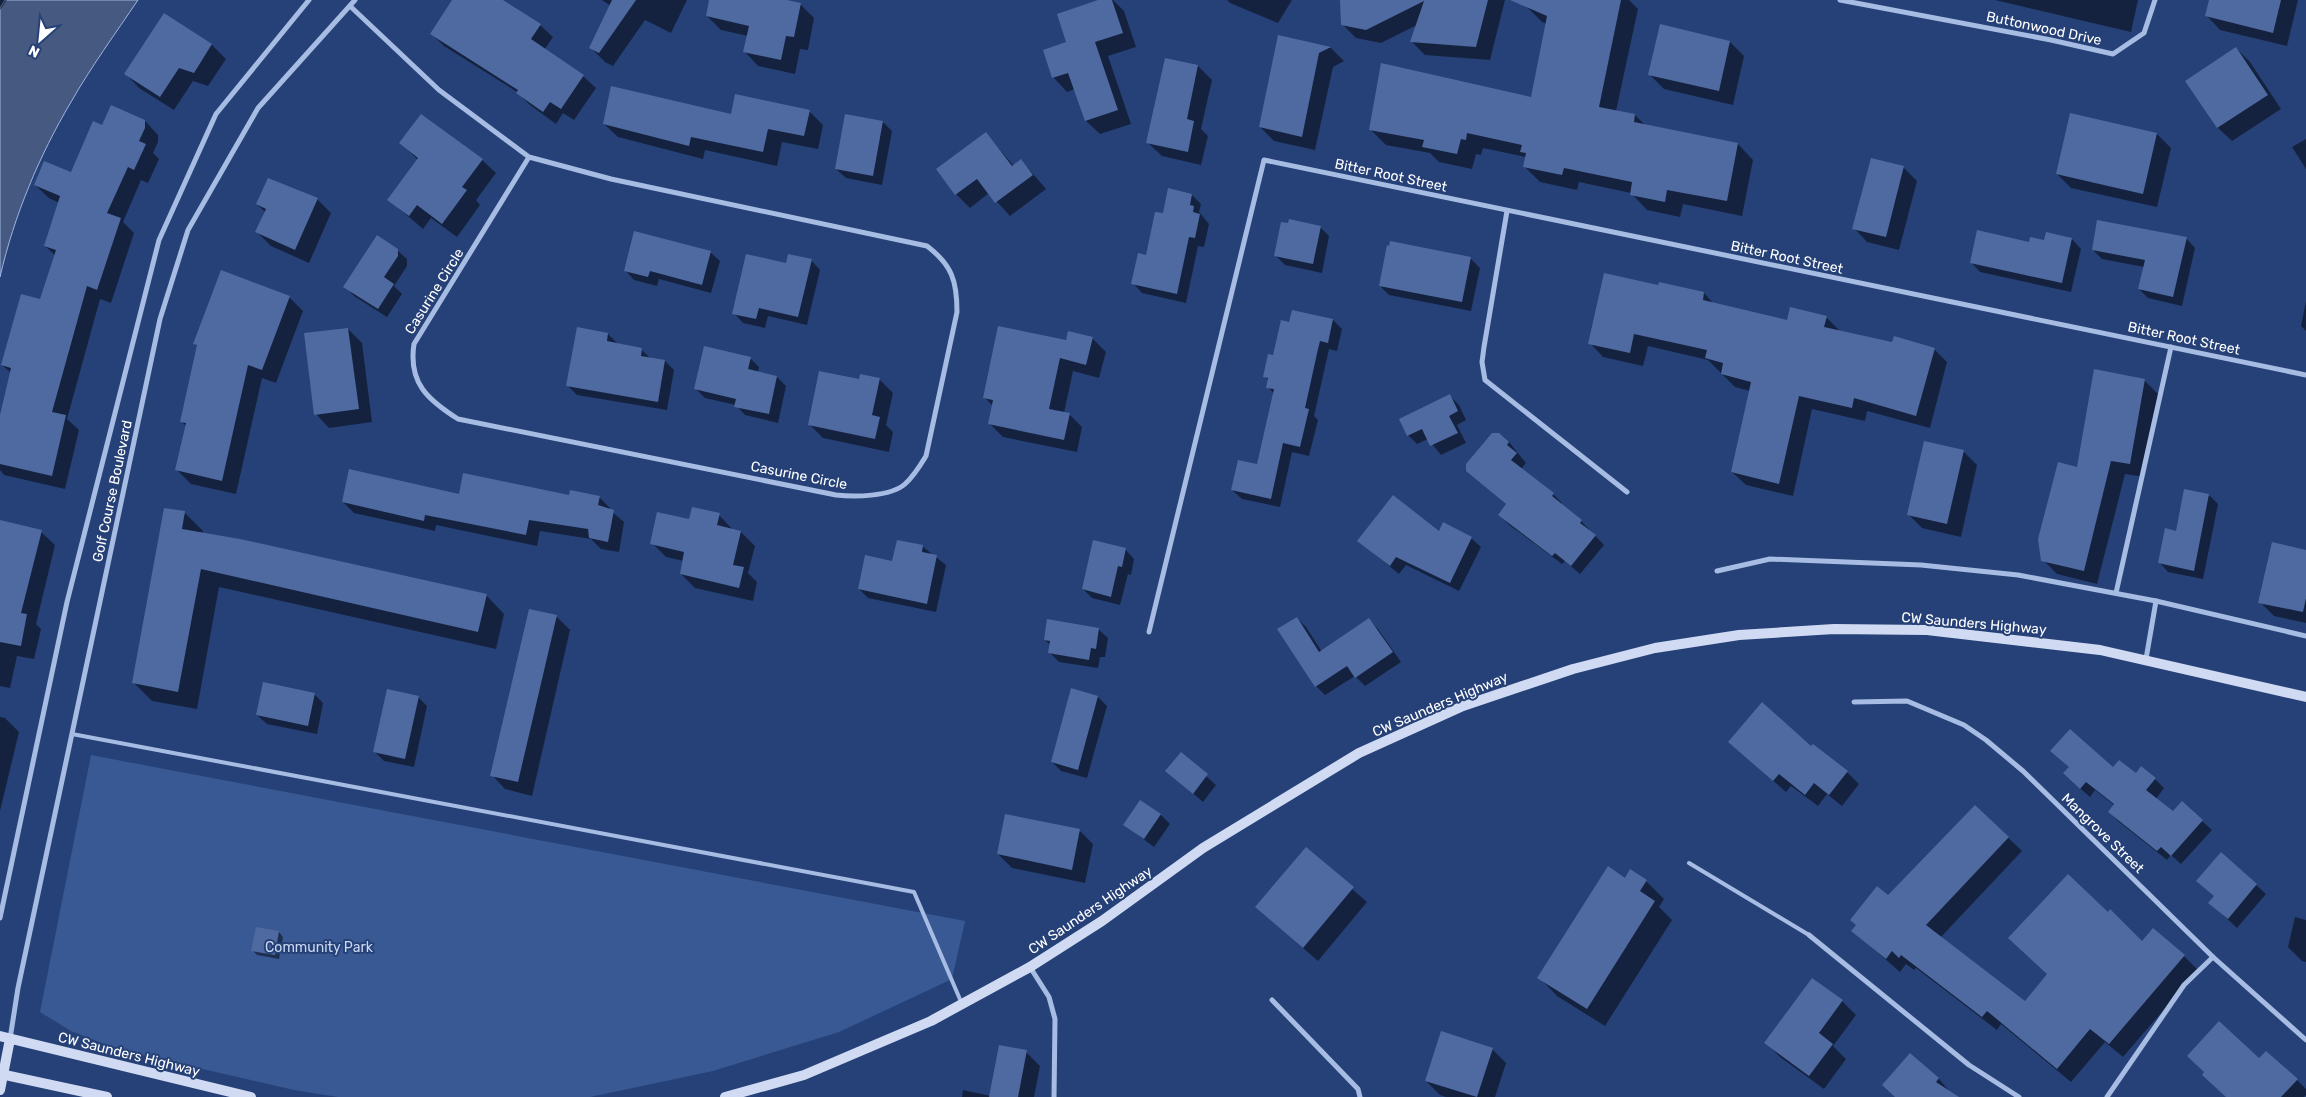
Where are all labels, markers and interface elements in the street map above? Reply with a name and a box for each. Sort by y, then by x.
street label: Buttonwood Drive [1985,8,2103,49]
north arrow [15,15,65,65]
text: N [26,41,43,61]
street label: Bitter Root Street [1333,155,1449,196]
street label: Bitter Root Street [1729,237,1845,278]
street label: Casurine Circle [401,245,468,337]
street label: Bitter Root Street [2126,318,2242,359]
street label: Golf Course Boulevard [89,419,136,564]
street label: Casurine Circle [749,458,849,493]
street label: CW Saunders Highway [1901,609,2048,638]
street label: CW Saunders Highway [1370,668,1511,741]
street label: Mangrove Street [2058,790,2148,877]
street label: CW Saunders Highway [1025,863,1156,958]
park label: Community Park [265,939,374,956]
street label: CW Saunders Highway [56,1029,202,1080]

